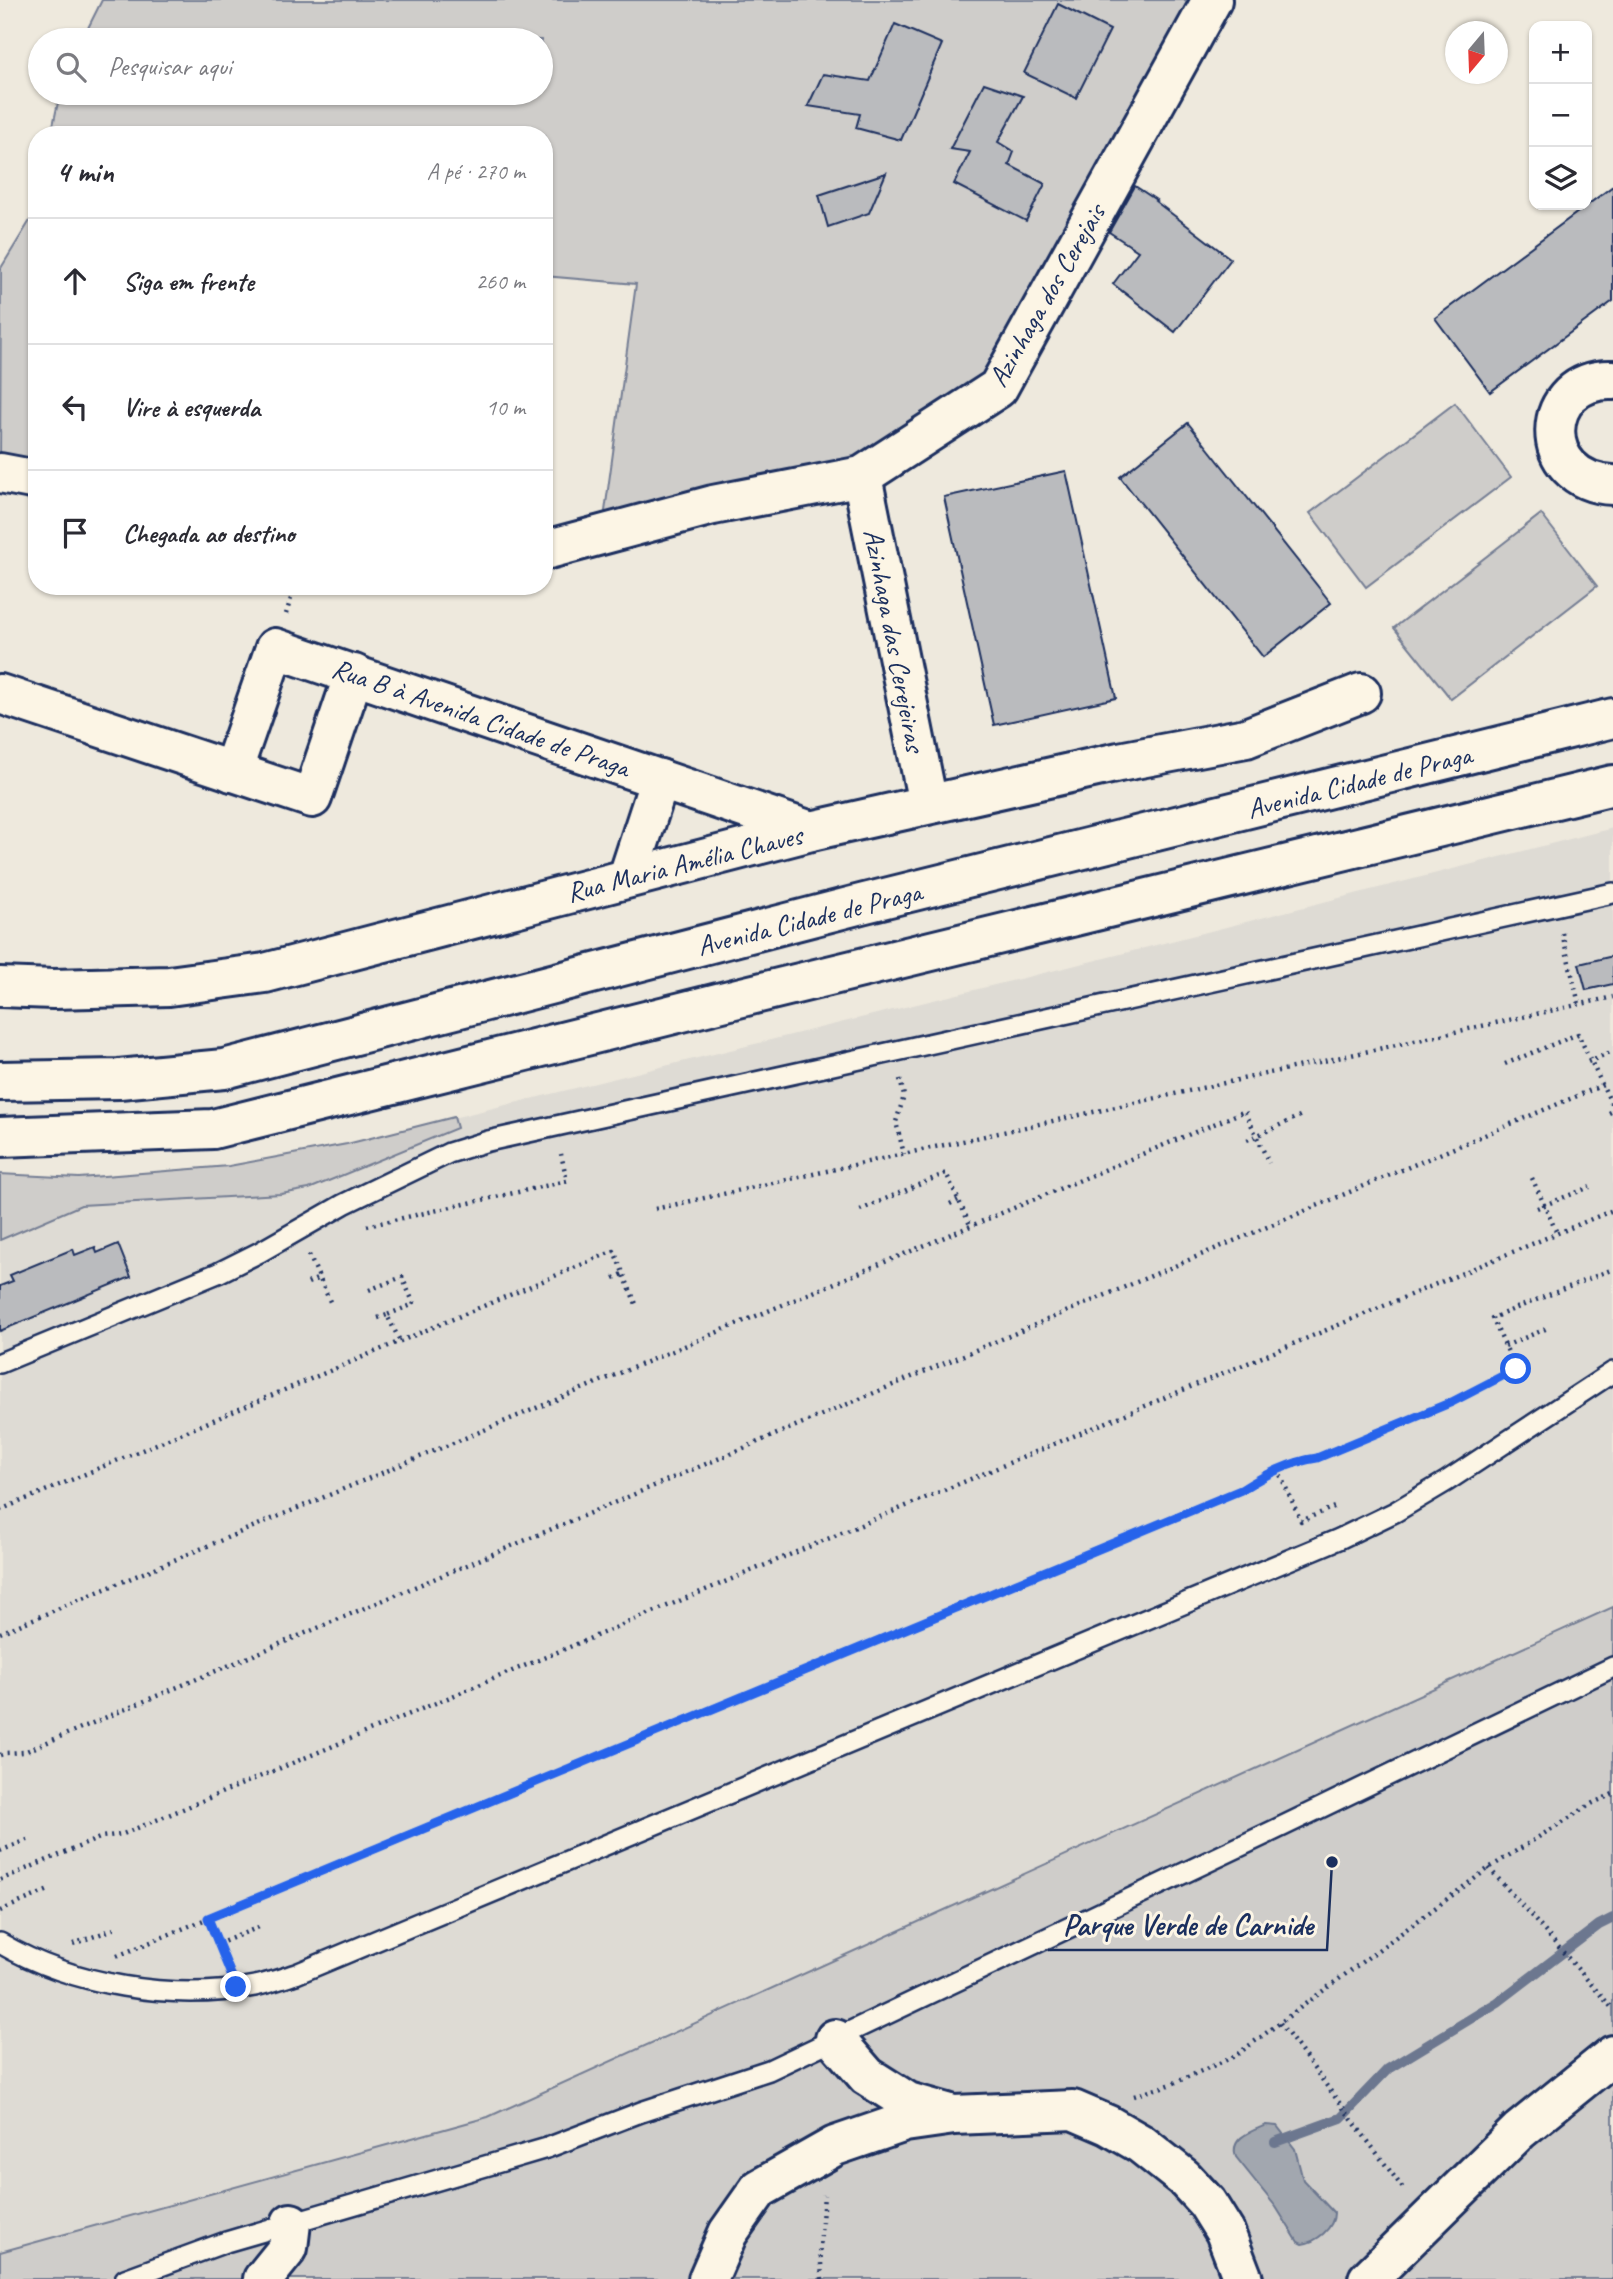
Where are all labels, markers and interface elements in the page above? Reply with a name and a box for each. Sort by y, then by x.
north arrow [1445,21,1508,84]
map controls [1529,21,1592,210]
button: + [1529,21,1592,84]
search box [28,28,553,105]
icon: search [52,48,90,86]
text: Pesquisar aqui [108,50,232,83]
button: − [1529,84,1592,147]
button: layers [1529,147,1592,210]
text: 4 min [56,153,113,191]
text: A pé · 270 m [427,157,525,186]
street label: Azinhaga dos Cerejais [980,196,1114,393]
icon: ahead [56,262,94,300]
text: Siga em frente [123,265,254,298]
text: 260 m [476,267,525,296]
icon: left [56,388,94,426]
text: Vire à esquerda [123,391,260,424]
text: 10 m [486,393,525,422]
icon: arrive [56,514,94,552]
text: Chegada ao destino [123,517,295,550]
street label: Azinhaga das Cerejeiras [856,526,934,757]
street label: Rua B à Avenida Cidade de Praga [328,650,637,786]
street label: Avenida Cidade de Praga [1244,736,1477,826]
street label: Rua Maria Amélia Chaves [563,817,808,910]
street label: Avenida Cidade de Praga [694,873,927,963]
route start [1500,1353,1531,1384]
callout: Parque Verde de Carnide [1048,1899,1327,1950]
text: Parque Verde de Carnide [1063,1906,1315,1944]
route end [220,1971,251,2002]

